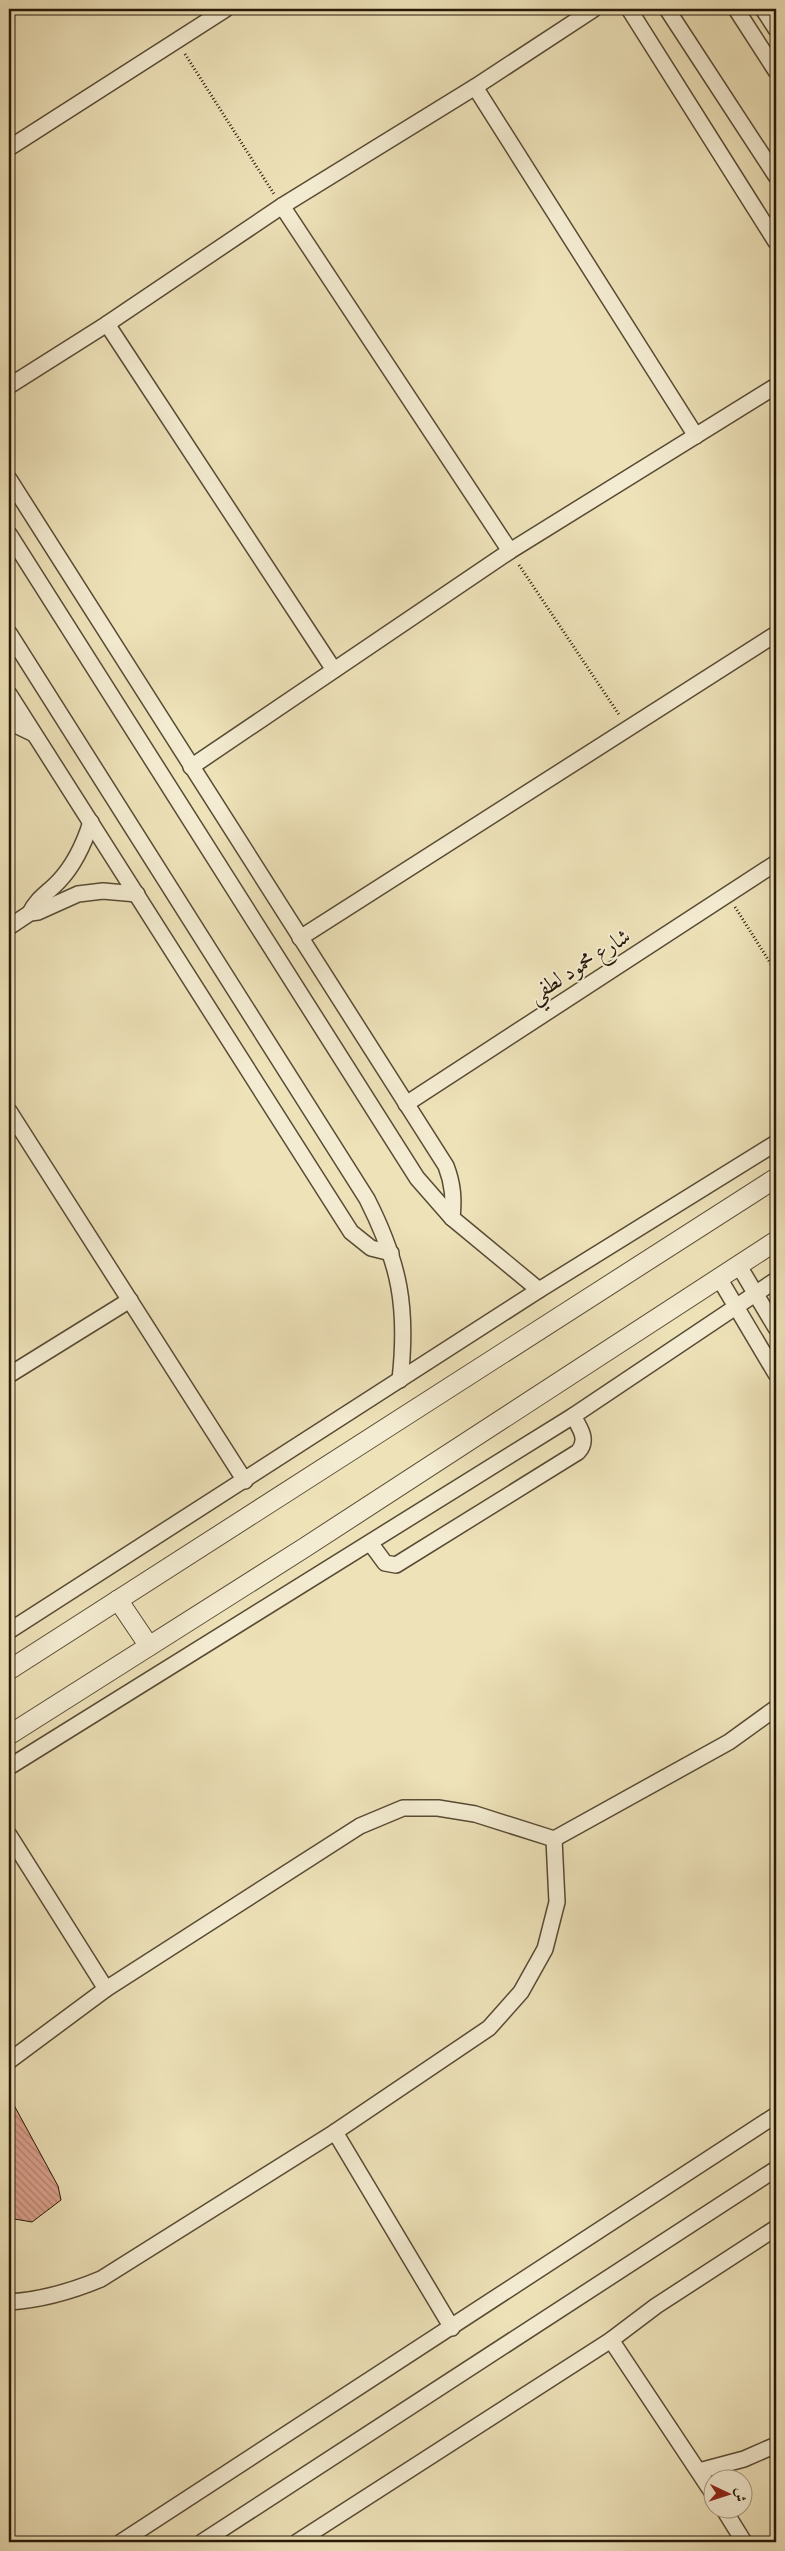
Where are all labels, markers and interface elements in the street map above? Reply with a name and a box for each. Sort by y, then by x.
street label: شارع محمود لطفي [522,921,640,1016]
north arrow [702,2468,752,2518]
text: ش [731,2487,750,2503]

